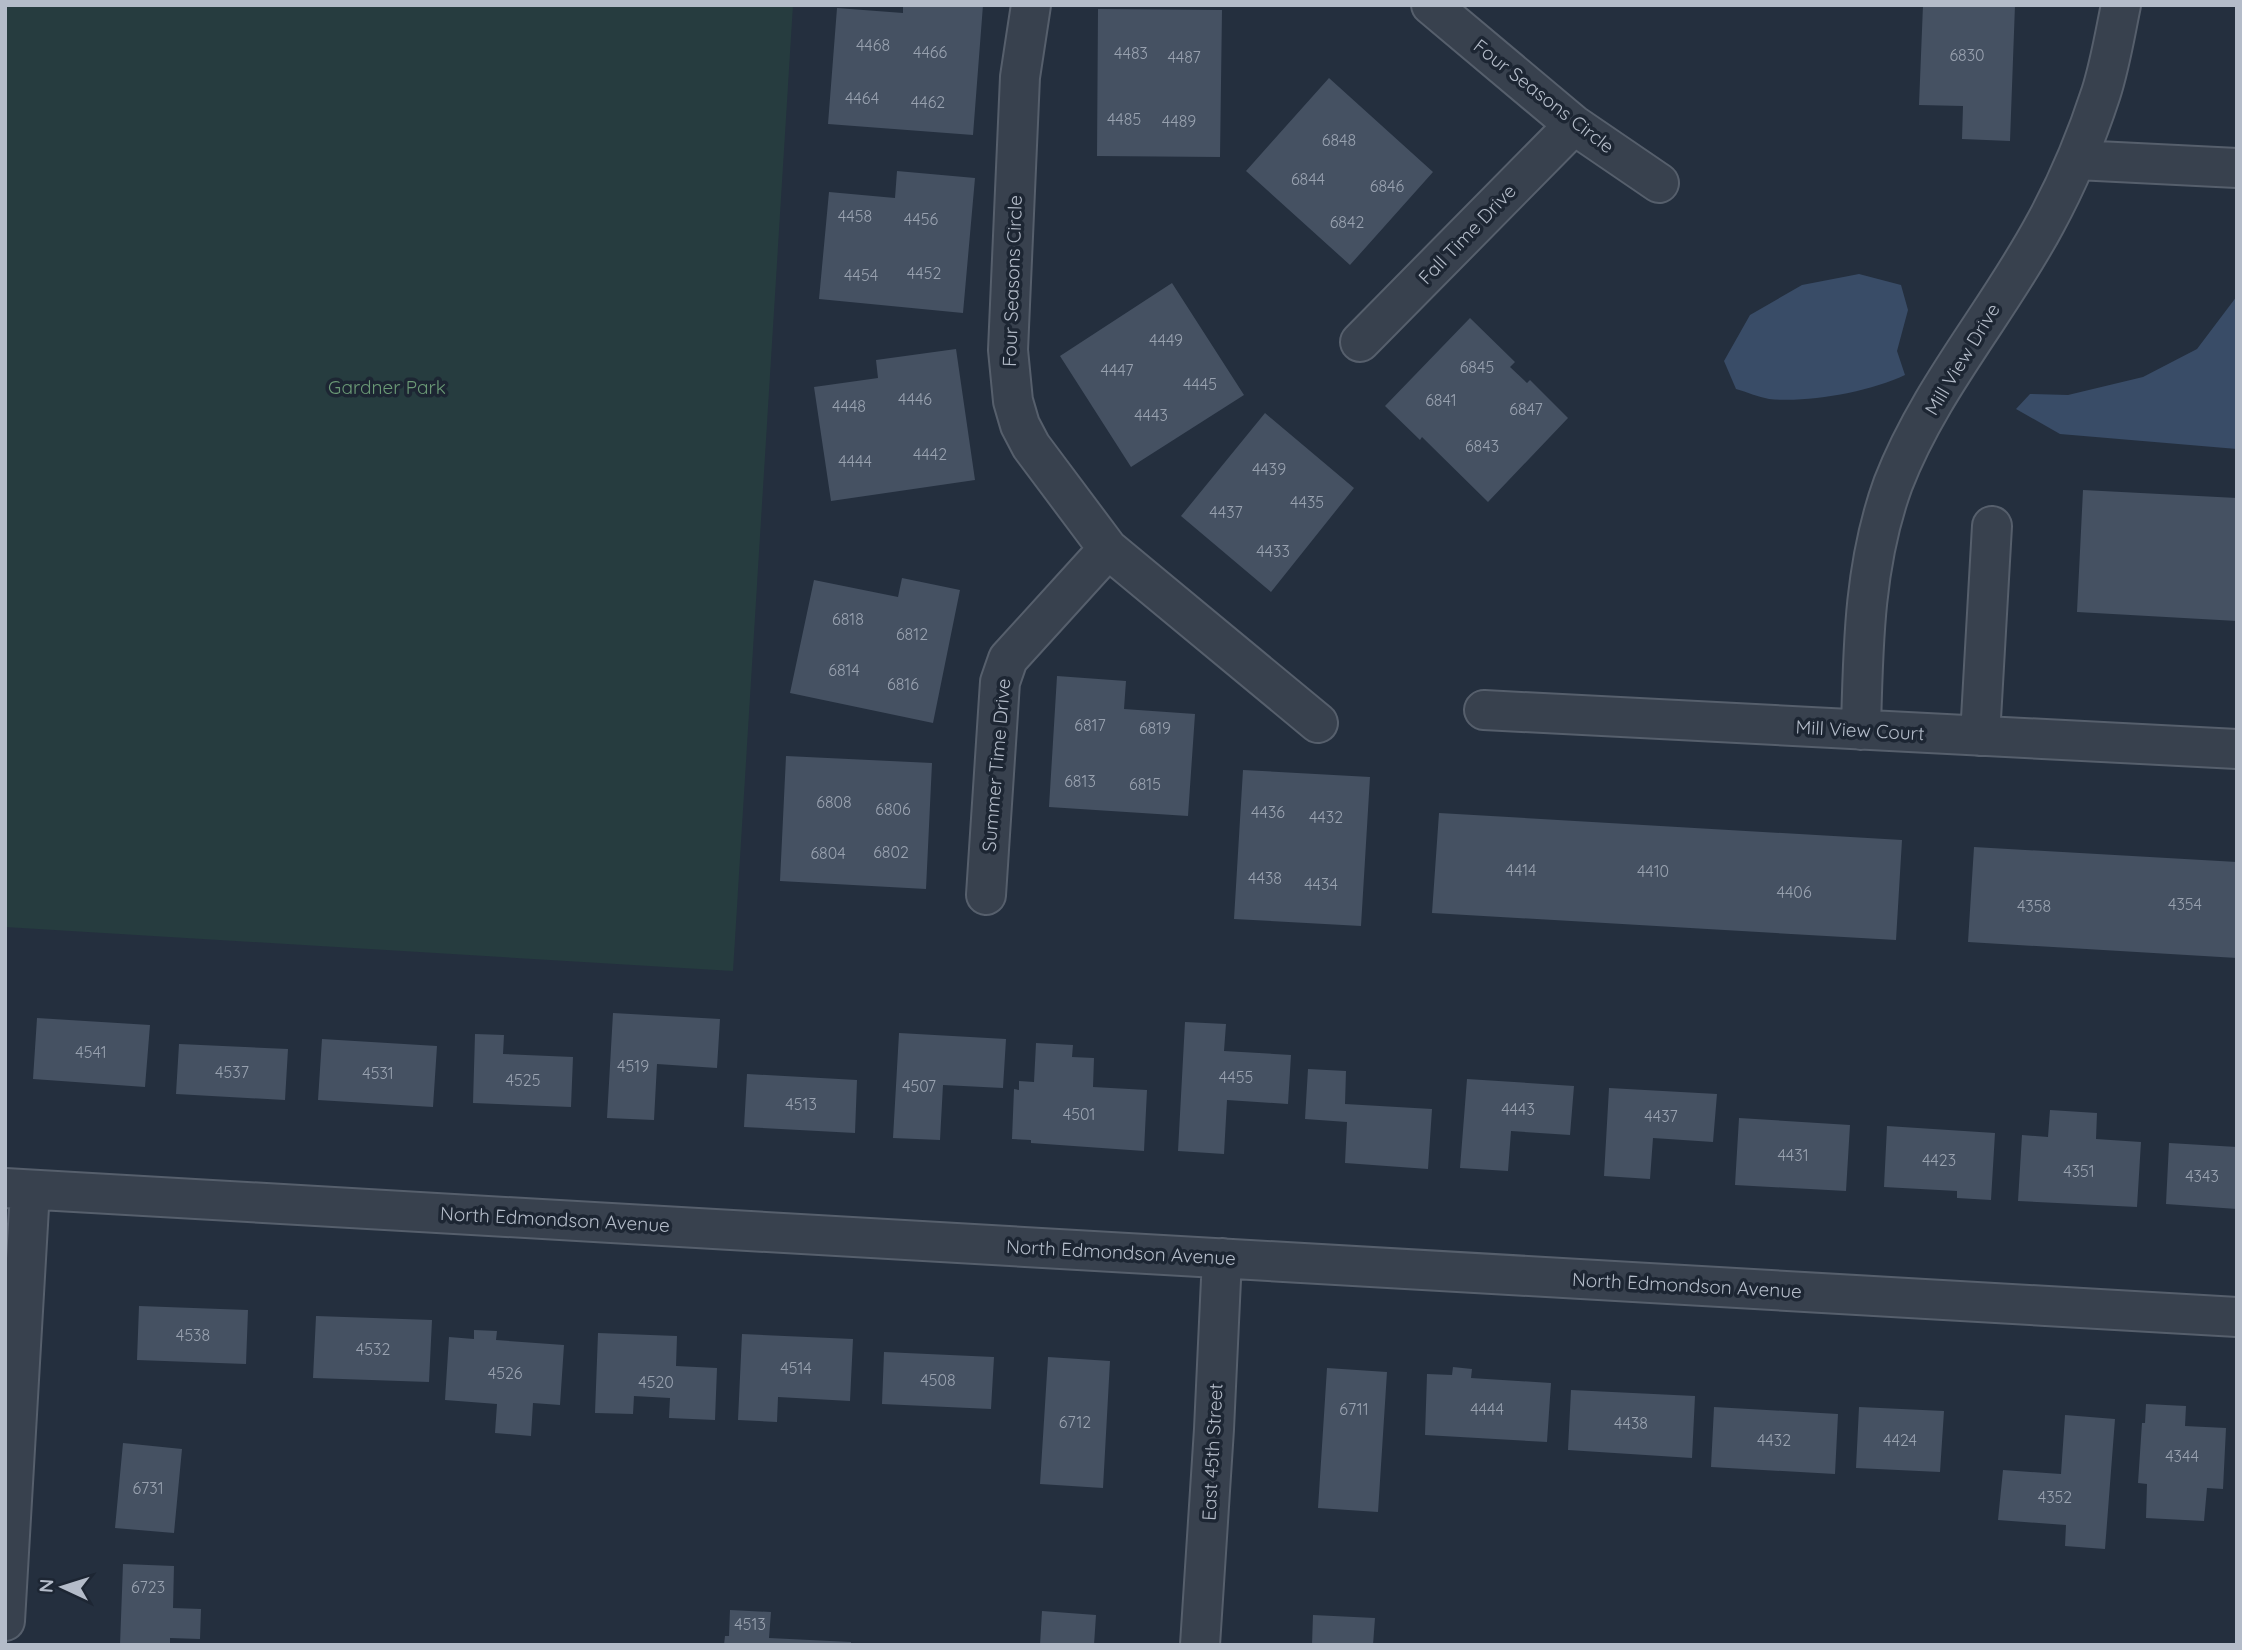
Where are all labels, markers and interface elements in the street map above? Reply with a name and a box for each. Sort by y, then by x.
street label: Four Seasons Circle [1469,34,1619,158]
house number: 4468 [856,35,890,55]
house number: 4466 [913,42,947,62]
house number: 4483 [1114,43,1148,63]
house number: 6830 [1949,45,1985,65]
house number: 4487 [1167,47,1201,67]
house number: 4464 [845,88,879,108]
house number: 4462 [911,92,945,112]
house number: 4485 [1107,109,1141,129]
house number: 4489 [1162,111,1196,131]
house number: 6848 [1322,130,1356,150]
house number: 6844 [1291,169,1325,189]
house number: 6846 [1370,176,1405,196]
street label: Fall Time Drive [1413,179,1521,289]
street label: Four Seasons Circle [997,195,1027,367]
house number: 4458 [838,206,872,226]
house number: 4456 [904,209,939,229]
house number: 6842 [1330,212,1364,232]
house number: 4452 [907,263,941,283]
house number: 4454 [844,265,878,285]
street label: Mill View Drive [1919,299,2005,419]
house number: 4449 [1149,330,1183,350]
house number: 6845 [1460,357,1494,377]
house number: 4447 [1100,360,1134,380]
house number: 4445 [1183,374,1217,394]
park label: Gardner Park [328,375,446,399]
house number: 4446 [898,389,932,409]
house number: 6841 [1425,390,1457,410]
house number: 4448 [832,396,866,416]
house number: 6847 [1509,399,1543,419]
house number: 4443 [1134,405,1168,425]
house number: 6843 [1465,436,1499,456]
house number: 4442 [913,444,947,464]
house number: 4444 [838,451,872,471]
house number: 4439 [1252,459,1286,479]
house number: 4435 [1290,492,1324,512]
house number: 4437 [1209,502,1243,522]
house number: 4433 [1256,541,1290,561]
house number: 6818 [832,609,864,629]
house number: 6812 [896,624,928,644]
house number: 6814 [828,660,860,680]
house number: 6816 [887,674,919,694]
street label: Summer Time Drive [976,677,1016,853]
house number: 6817 [1074,715,1106,735]
street label: Mill View Court [1795,715,1925,745]
house number: 6819 [1139,718,1171,738]
house number: 6813 [1064,771,1096,791]
house number: 6815 [1129,774,1161,794]
house number: 6808 [816,792,852,812]
house number: 6806 [875,799,911,819]
house number: 4436 [1251,802,1285,822]
house number: 4432 [1309,807,1343,827]
house number: 6802 [873,842,909,862]
house number: 6804 [810,843,846,863]
house number: 4414 [1506,860,1536,880]
house number: 4410 [1637,861,1669,881]
house number: 4438 [1248,868,1282,888]
house number: 4434 [1304,874,1338,894]
house number: 4406 [1777,882,1812,902]
house number: 4354 [2168,894,2202,914]
house number: 4358 [2017,896,2051,916]
house number: 4541 [75,1042,107,1062]
house number: 4519 [617,1056,649,1076]
house number: 4537 [215,1062,249,1082]
house number: 4531 [362,1063,394,1083]
house number: 4455 [1219,1067,1253,1087]
house number: 4525 [506,1070,540,1090]
house number: 4507 [902,1076,936,1096]
house number: 4513 [785,1094,817,1114]
house number: 4443 [1501,1099,1535,1119]
house number: 4501 [1063,1104,1095,1124]
house number: 4437 [1644,1106,1678,1126]
house number: 4431 [1777,1145,1809,1165]
house number: 4423 [1922,1150,1956,1170]
house number: 4351 [2063,1161,2095,1181]
house number: 4343 [2185,1166,2219,1186]
street label: North Edmondson Avenue [439,1201,671,1237]
street label: North Edmondson Avenue [1005,1234,1237,1270]
street label: North Edmondson Avenue [1571,1267,1803,1303]
house number: 4538 [176,1325,210,1345]
house number: 4532 [356,1339,390,1359]
house number: 4514 [780,1358,812,1378]
house number: 4526 [488,1363,523,1383]
house number: 4508 [920,1370,956,1390]
house number: 4520 [638,1372,674,1392]
street label: East 45th Street [1196,1383,1228,1521]
house number: 6711 [1339,1399,1369,1419]
house number: 4444 [1470,1399,1504,1419]
house number: 6712 [1059,1412,1091,1432]
house number: 4438 [1614,1413,1648,1433]
house number: 4432 [1757,1430,1791,1450]
house number: 4424 [1883,1430,1917,1450]
house number: 4344 [2165,1446,2199,1466]
house number: 6731 [132,1478,164,1498]
house number: 4352 [2038,1487,2072,1507]
north arrow [28,1552,98,1622]
house number: 6723 [131,1577,165,1597]
text: N [34,1578,58,1594]
house number: 4513 [734,1614,766,1634]

